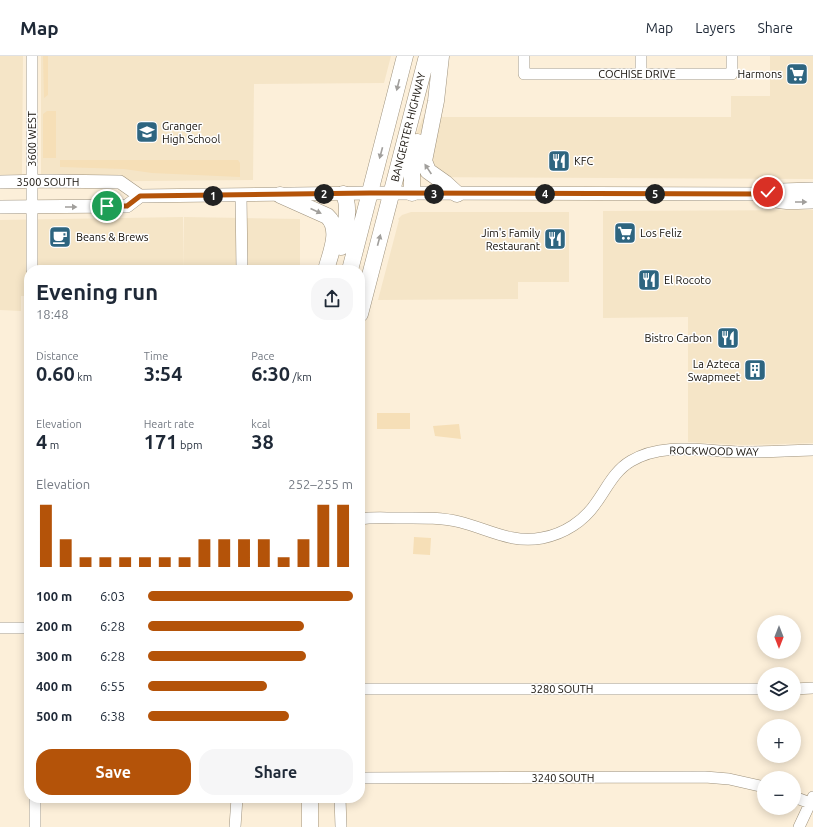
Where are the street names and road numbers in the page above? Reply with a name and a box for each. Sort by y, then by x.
street label: COCHISE DRIVE [598,68,676,80]
street label: BANGERTER HIGHWAY [389,71,428,183]
street label: 3600 WEST [26,111,38,167]
street label: 3500 SOUTH [17,176,79,188]
street label: ROCKWOOD WAY [669,444,759,458]
street label: 3280 SOUTH [531,683,593,695]
street label: 3240 SOUTH [532,772,594,784]

